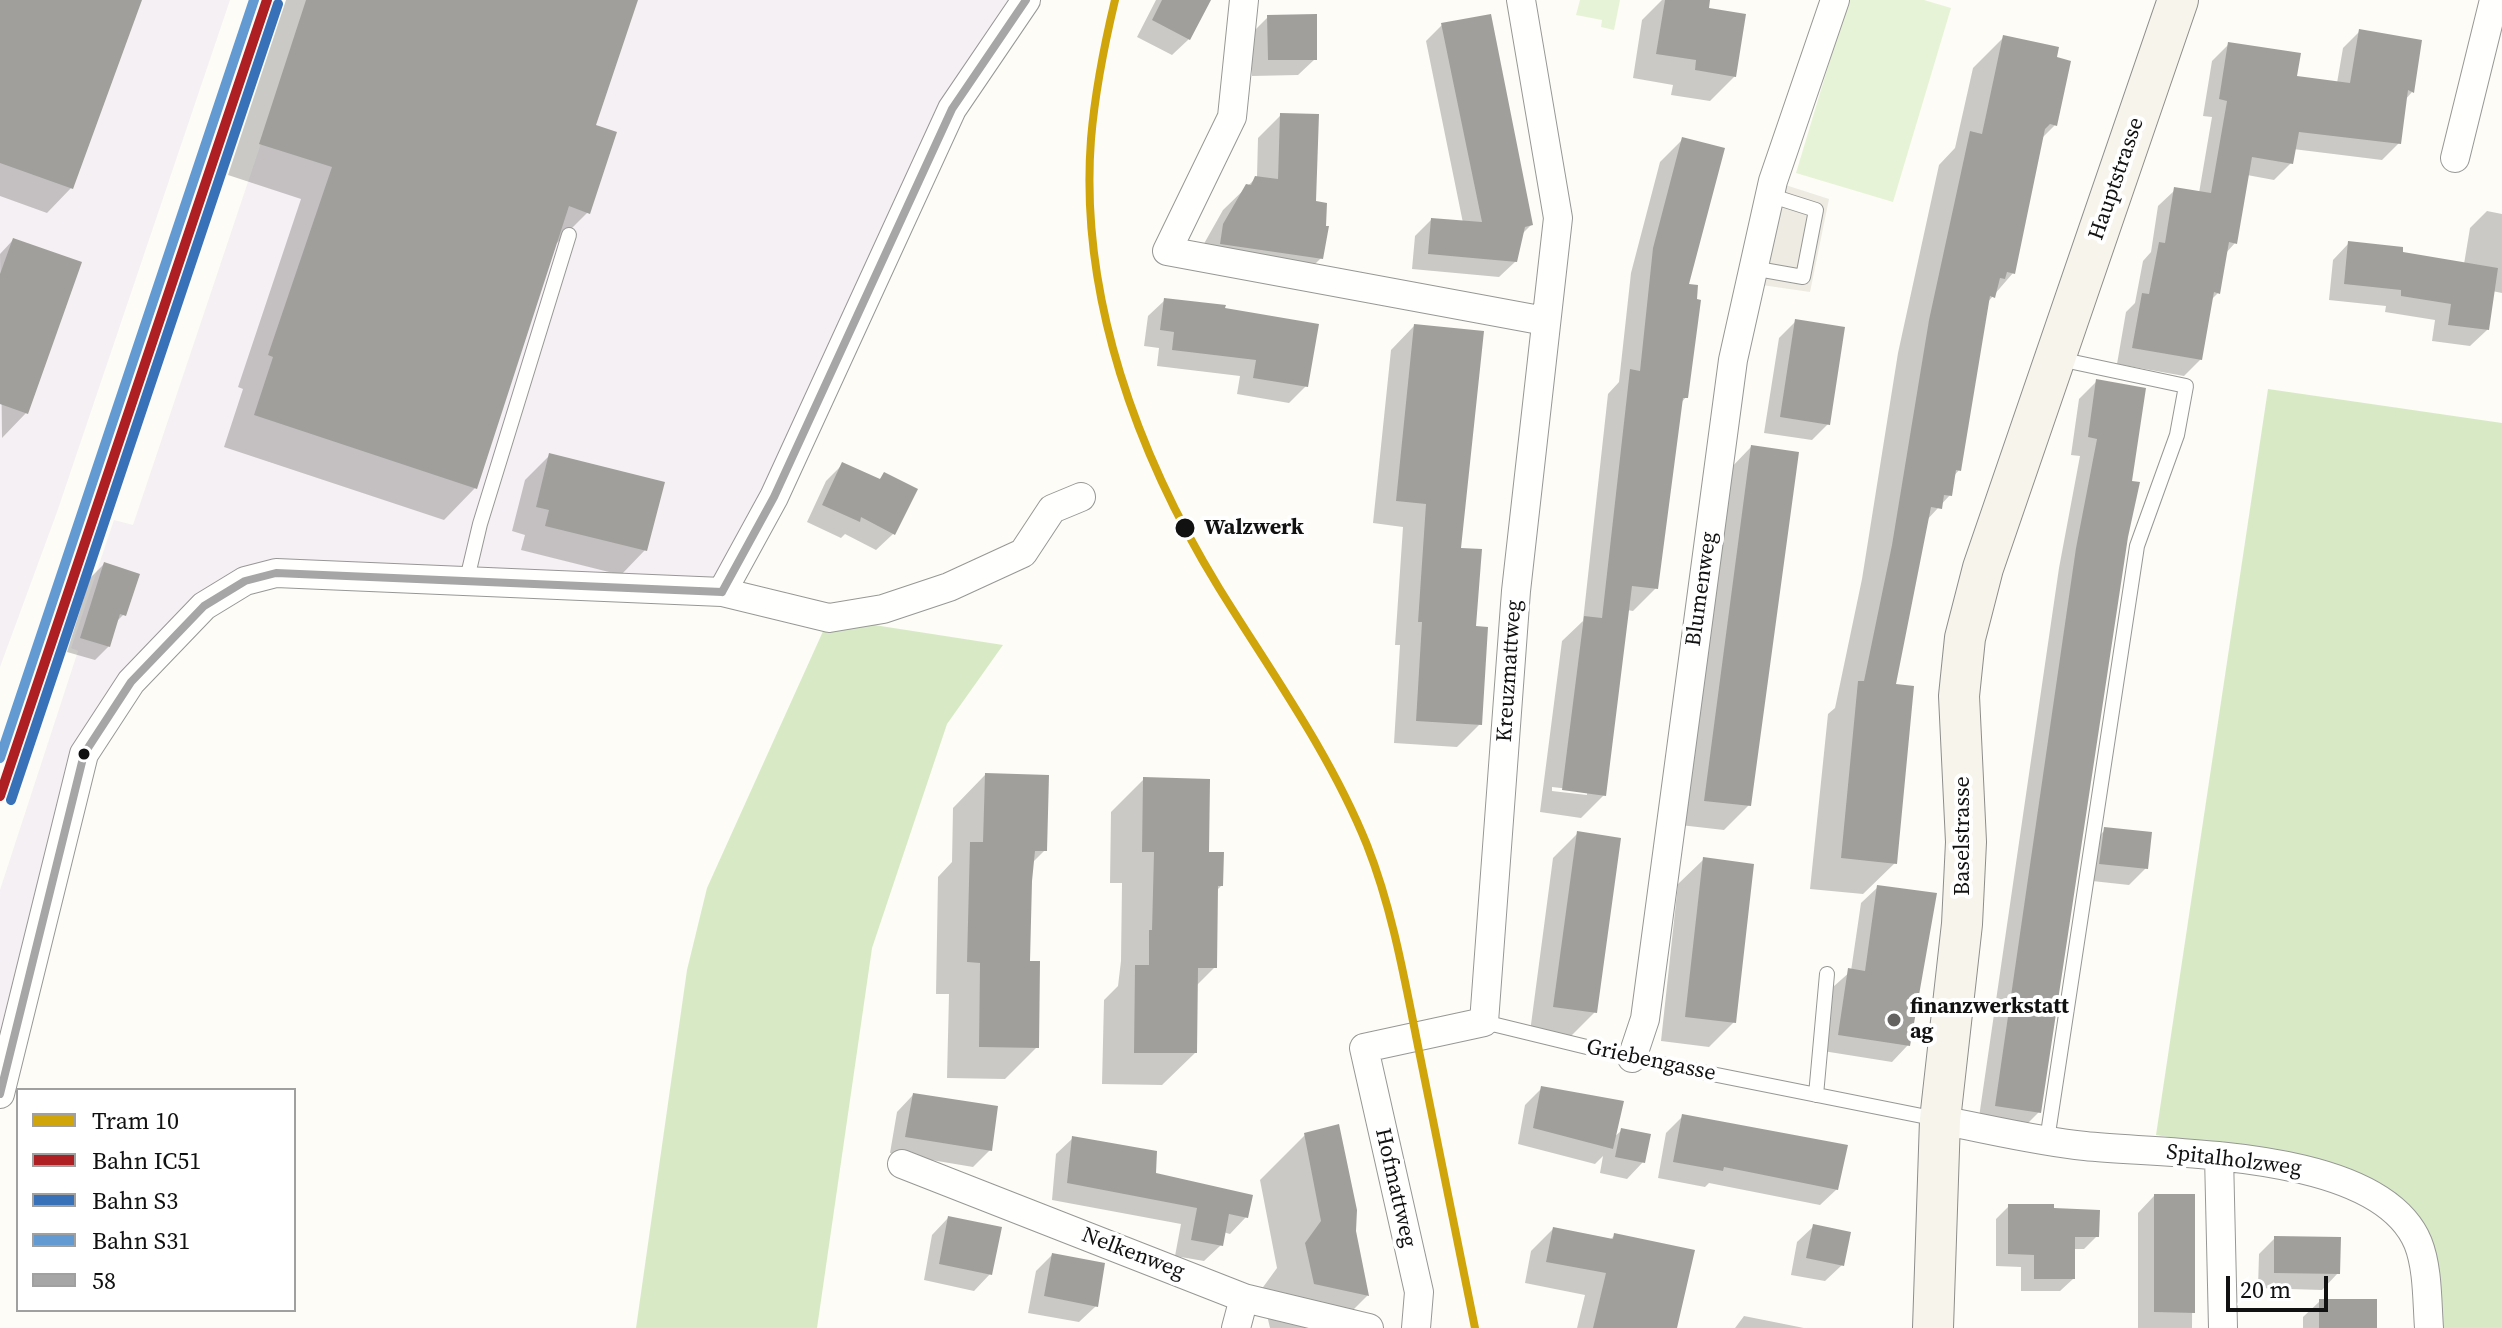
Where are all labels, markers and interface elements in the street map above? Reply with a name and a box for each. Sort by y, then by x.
street label: Hauptstrasse [2084,114,2150,244]
place label: Walzwerk [1204,515,1304,541]
marker: Walzwerk [1173,516,1197,540]
street label: Blumenweg [1681,530,1723,648]
street label: Kreuzmattweg [1492,599,1528,743]
unlabelled marker [76,746,92,762]
street label: Baselstrasse [1950,776,1976,896]
place label: finanzwerkstatt ag [1910,994,2069,1046]
marker: finanzwerkstatt ag [1885,1011,1903,1029]
street label: Griebengasse [1584,1034,1718,1088]
legend [16,1088,296,1312]
text: Tram 10 [92,1104,179,1137]
street label: Hofmattweg [1368,1126,1422,1250]
street label: Spitalholzweg [2165,1140,2303,1182]
text: Bahn IC51 [92,1144,201,1177]
text: Bahn S3 [92,1184,178,1217]
street label: Nelkenweg [1078,1222,1188,1286]
text: Bahn S31 [92,1224,190,1257]
scale bar [2230,1260,2332,1310]
text: 58 [92,1264,116,1297]
text: 20 m [2240,1273,2291,1306]

